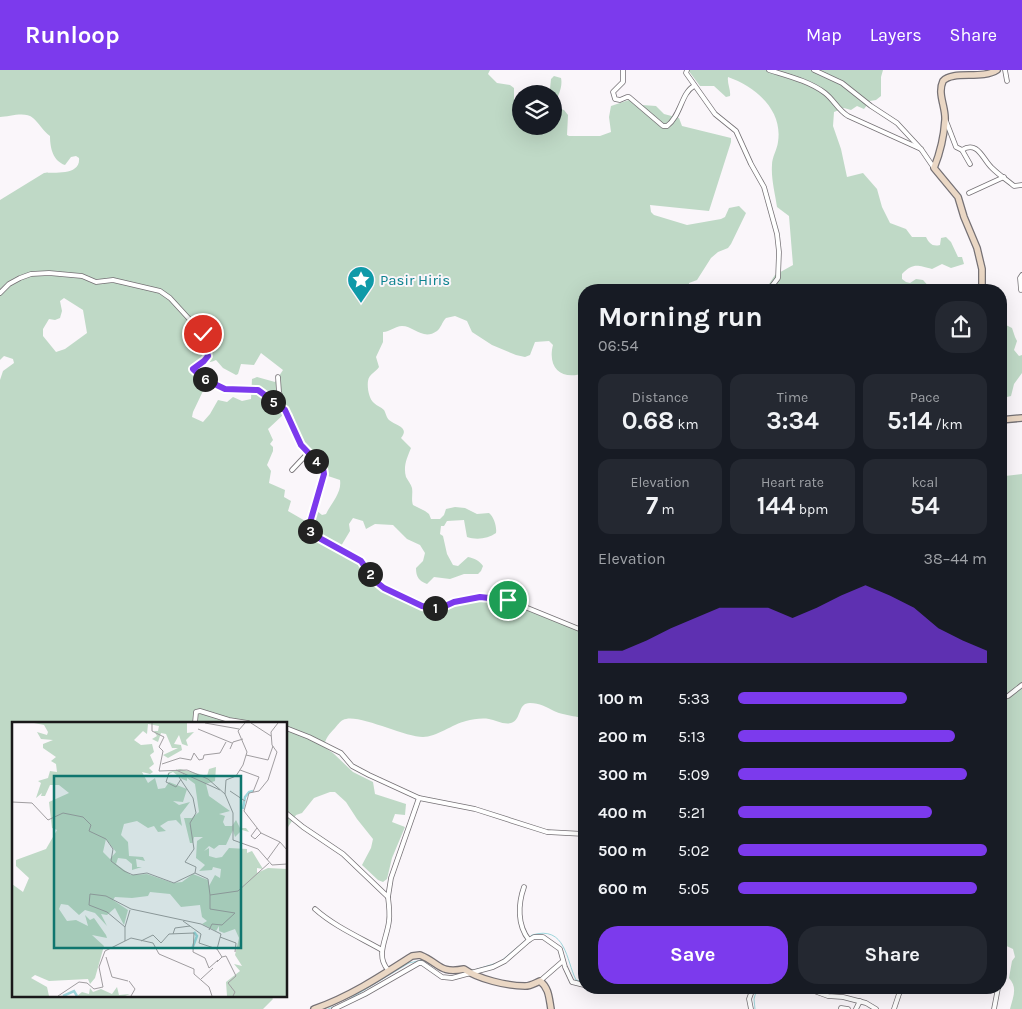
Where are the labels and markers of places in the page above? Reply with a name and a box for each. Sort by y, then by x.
place icon: Pasir Hiris [346,265,376,304]
place label: Pasir Hiris [380,271,450,289]
pin [182,313,224,355]
pin: 6 [192,366,218,392]
pin: 5 [260,390,286,414]
pin: 4 [304,448,328,474]
pin: 3 [298,518,322,544]
pin: 2 [358,562,382,586]
pin [487,579,529,621]
pin: 1 [422,596,448,620]

